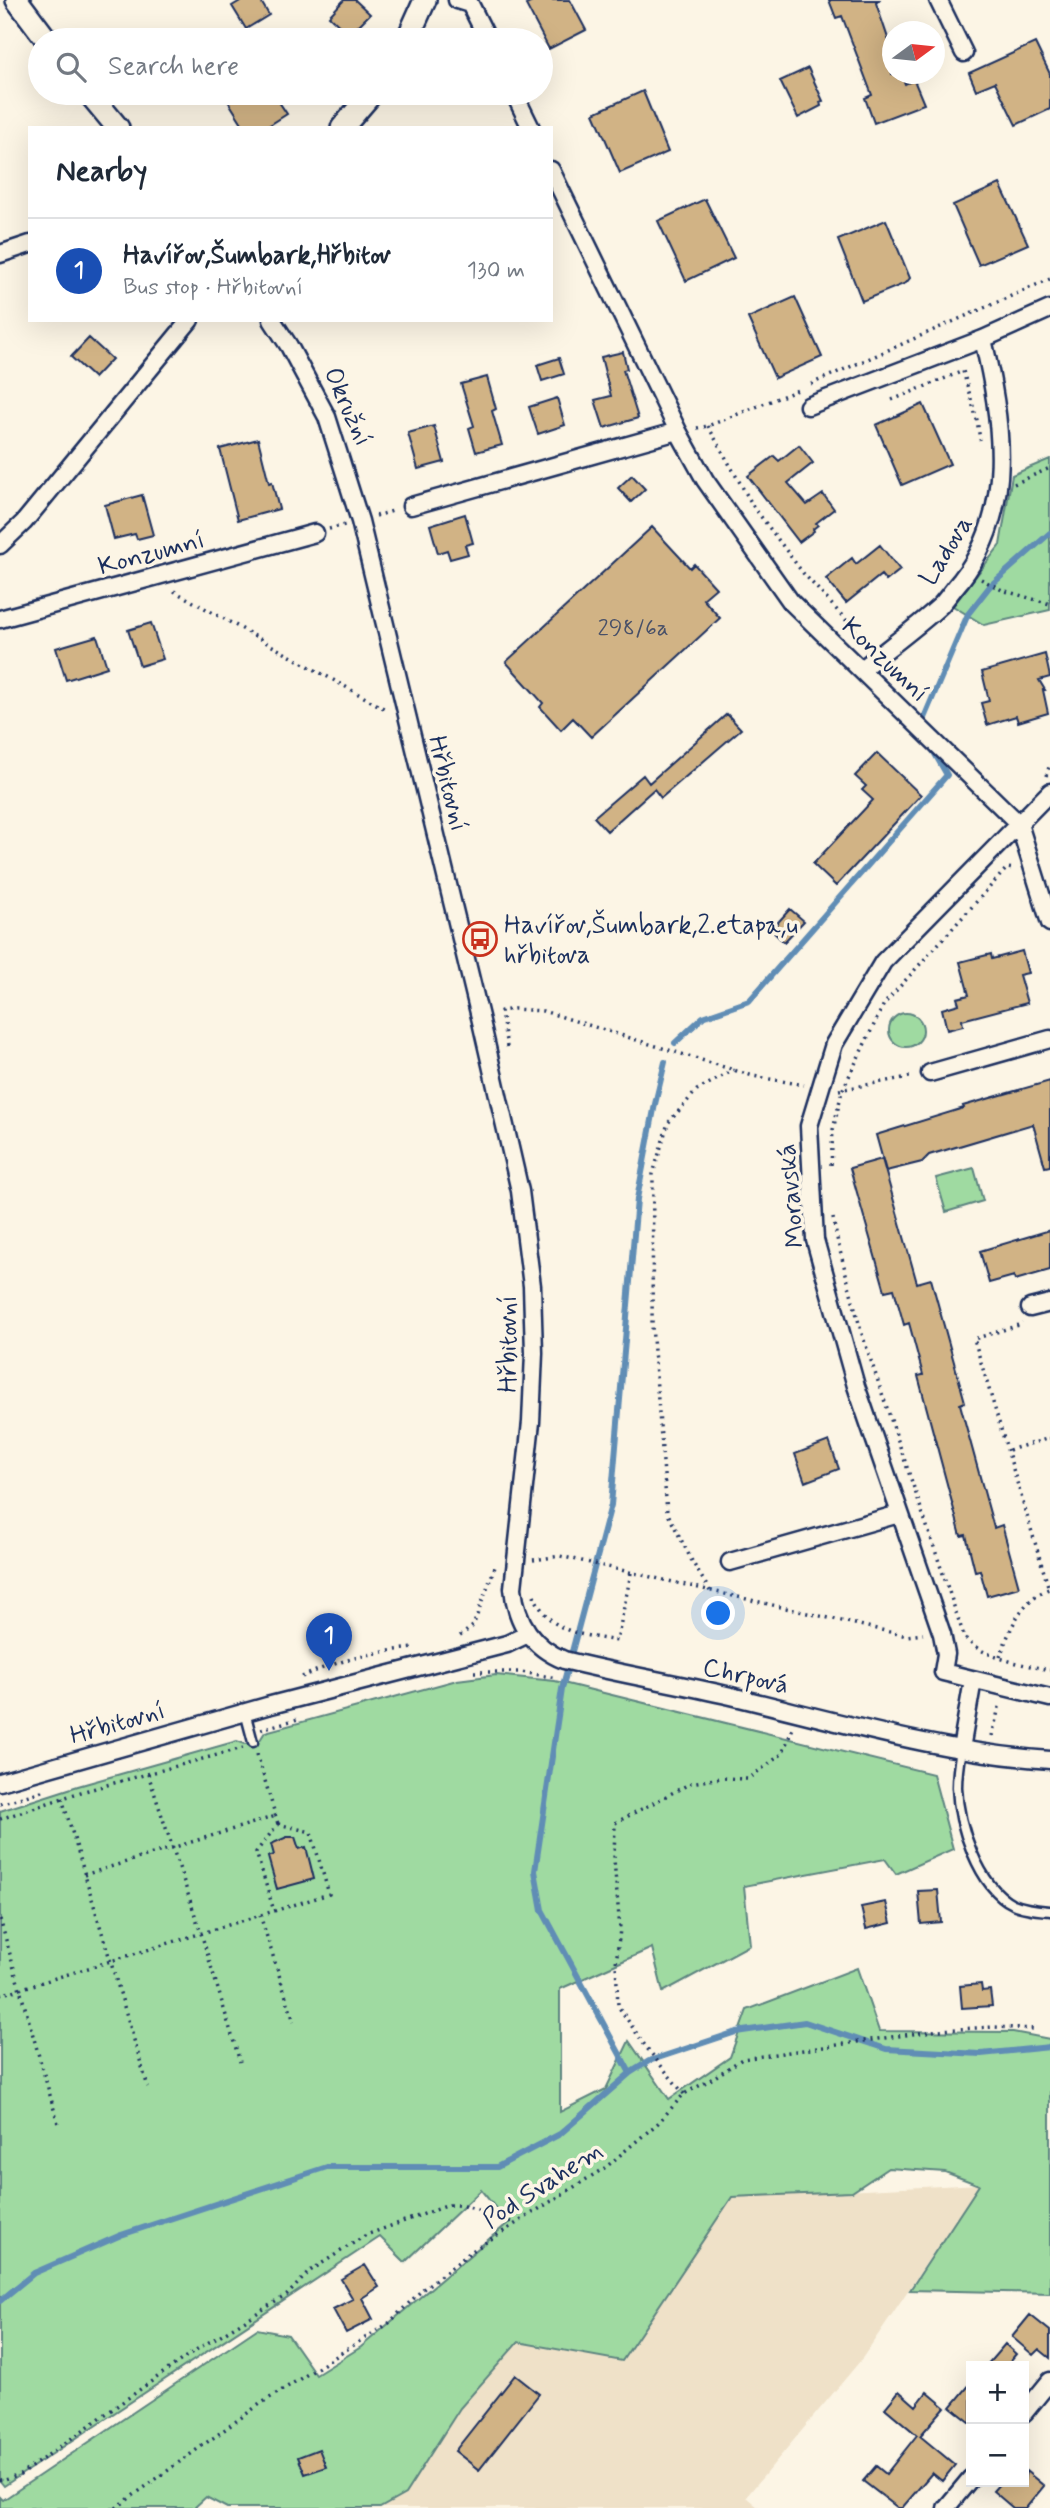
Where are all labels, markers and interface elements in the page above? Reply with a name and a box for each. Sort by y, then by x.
north arrow [882,21,945,84]
search box [28,28,553,105]
icon: search [52,48,90,86]
text: Search here [108,50,239,84]
text: Nearby [56,152,147,191]
text: Havířov,Šumbark,Hřbitov [123,239,391,273]
text: 1 [74,256,84,286]
text: 130 m [467,256,525,286]
text: Bus stop · Hřbitovní [123,273,303,303]
street label: Okružní [315,362,380,452]
street label: Ladova [912,510,981,592]
street label: Konzumní [95,523,208,584]
street label: Konzumní [834,610,936,710]
house number: 298/6a [597,614,669,644]
street label: Hřbitovní [419,732,475,835]
place label: Havířov,Šumbark,2.etapa,u hřbitova [504,909,798,973]
bus stop icon: Havířov,Šumbark,2.etapa,u hřbitova [461,920,499,958]
street label: Moravská [770,1142,813,1249]
street label: Hřbitovní [492,1295,526,1393]
your location [701,1596,735,1630]
pin: 1 [306,1613,352,1671]
street label: Chrpová [699,1651,792,1703]
street label: Hřbitovní [66,1694,169,1754]
street label: Pod Svahem [476,2134,610,2237]
map controls [966,2361,1029,2487]
button: + [966,2361,1029,2424]
button: − [966,2424,1029,2487]

